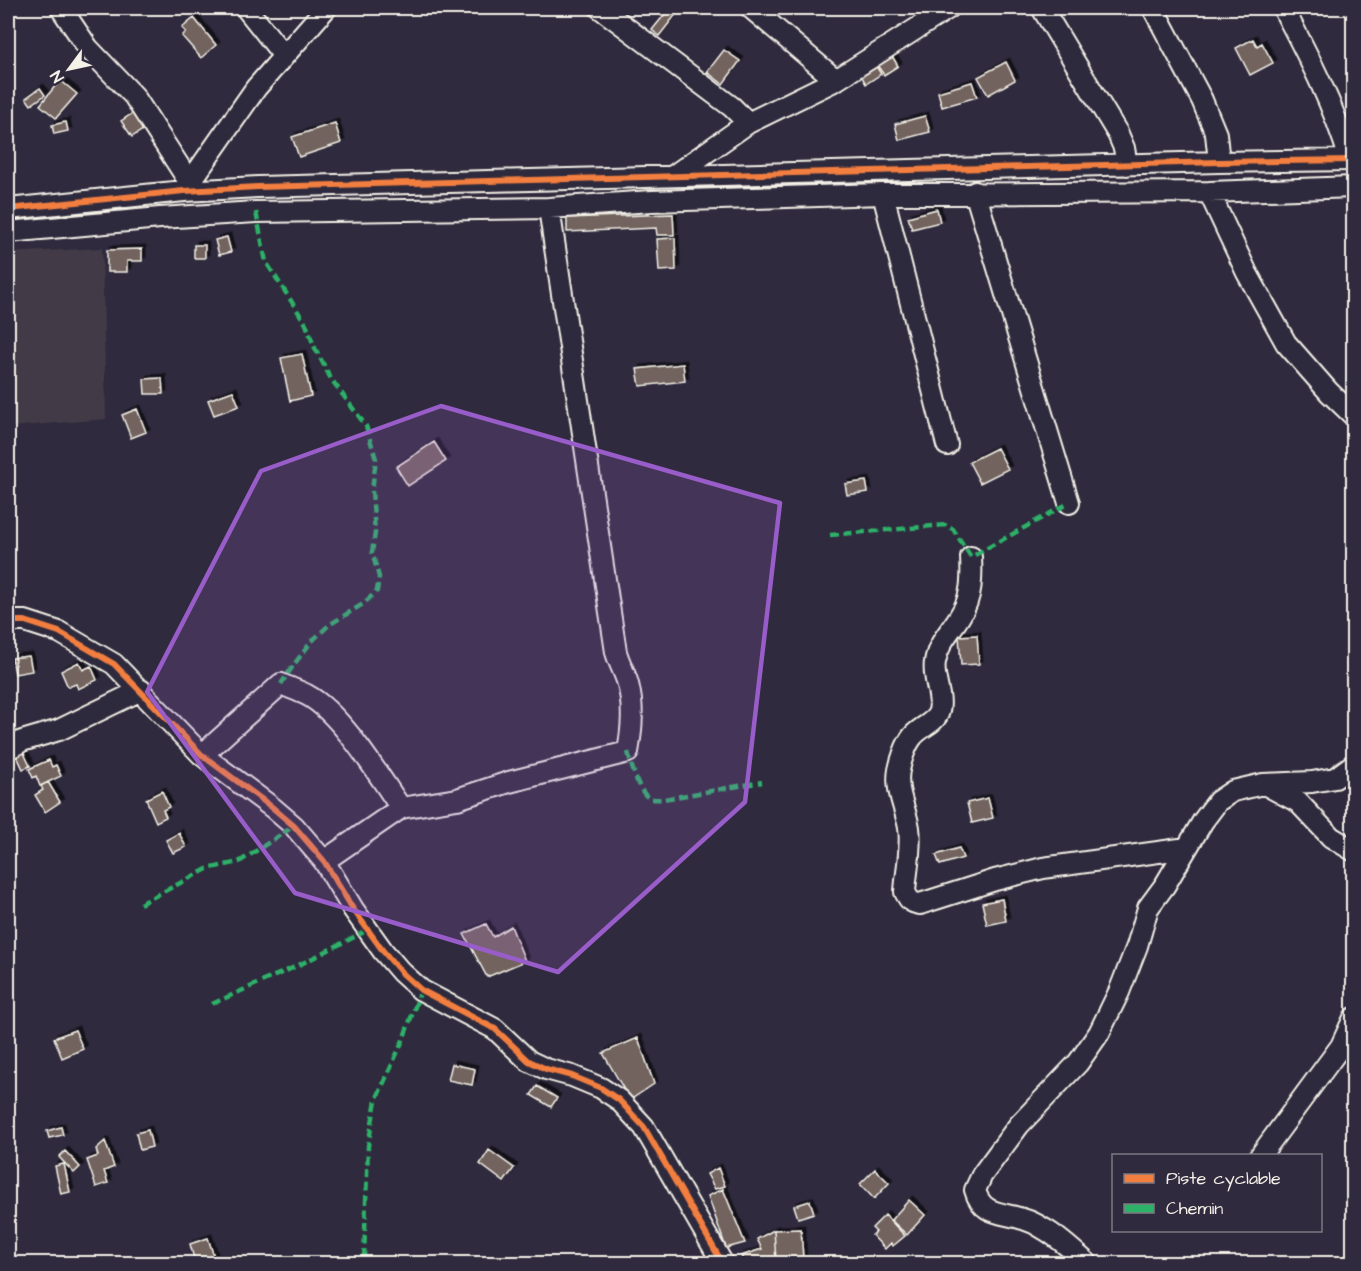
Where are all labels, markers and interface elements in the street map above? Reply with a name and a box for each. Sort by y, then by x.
north arrow [39,39,99,99]
text: N [45,66,69,87]
legend [1112,1154,1322,1232]
text: Piste cyclable [1166,1166,1281,1192]
text: Chemin [1166,1196,1223,1221]

